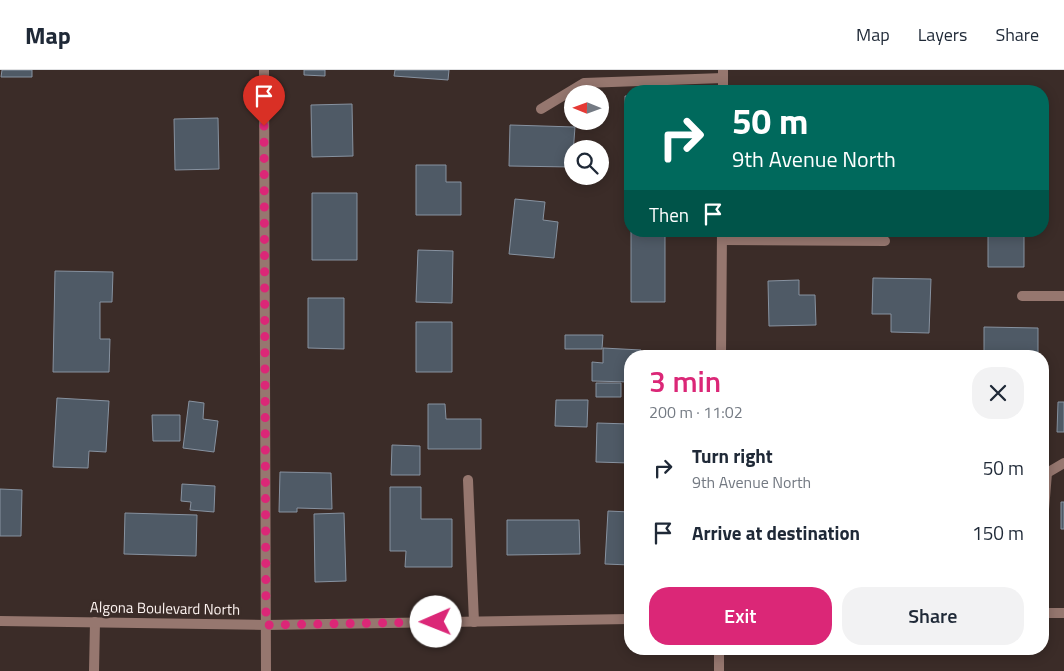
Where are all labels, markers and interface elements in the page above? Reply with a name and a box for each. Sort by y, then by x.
text: Map [25,17,71,53]
text: Map [856,21,890,48]
text: Layers [918,21,967,48]
text: Share [995,21,1039,48]
pin [243,75,285,126]
icon: arrive [250,82,278,110]
north arrow [564,85,609,130]
map controls [564,85,609,185]
text: 50 m [732,94,808,148]
icon: right [649,105,714,170]
button: search [564,140,609,185]
text: 9th Avenue North [732,142,896,176]
text: Then [649,200,689,229]
icon: arrive [699,200,727,228]
text: 3 min [649,358,721,404]
button: close [972,367,1024,419]
text: 200 m · 11:02 [649,400,743,424]
text: Turn right [692,441,773,470]
text: 50 m [983,453,1024,482]
icon: right [649,454,677,482]
text: 9th Avenue North [692,470,811,494]
text: Arrive at destination [692,518,860,547]
text: 150 m [972,518,1024,547]
icon: arrive [649,519,677,547]
button: Exit [649,587,832,645]
button: Share [842,587,1024,645]
street label: Algona Boulevard North [90,595,240,621]
position arrow [409,595,461,647]

